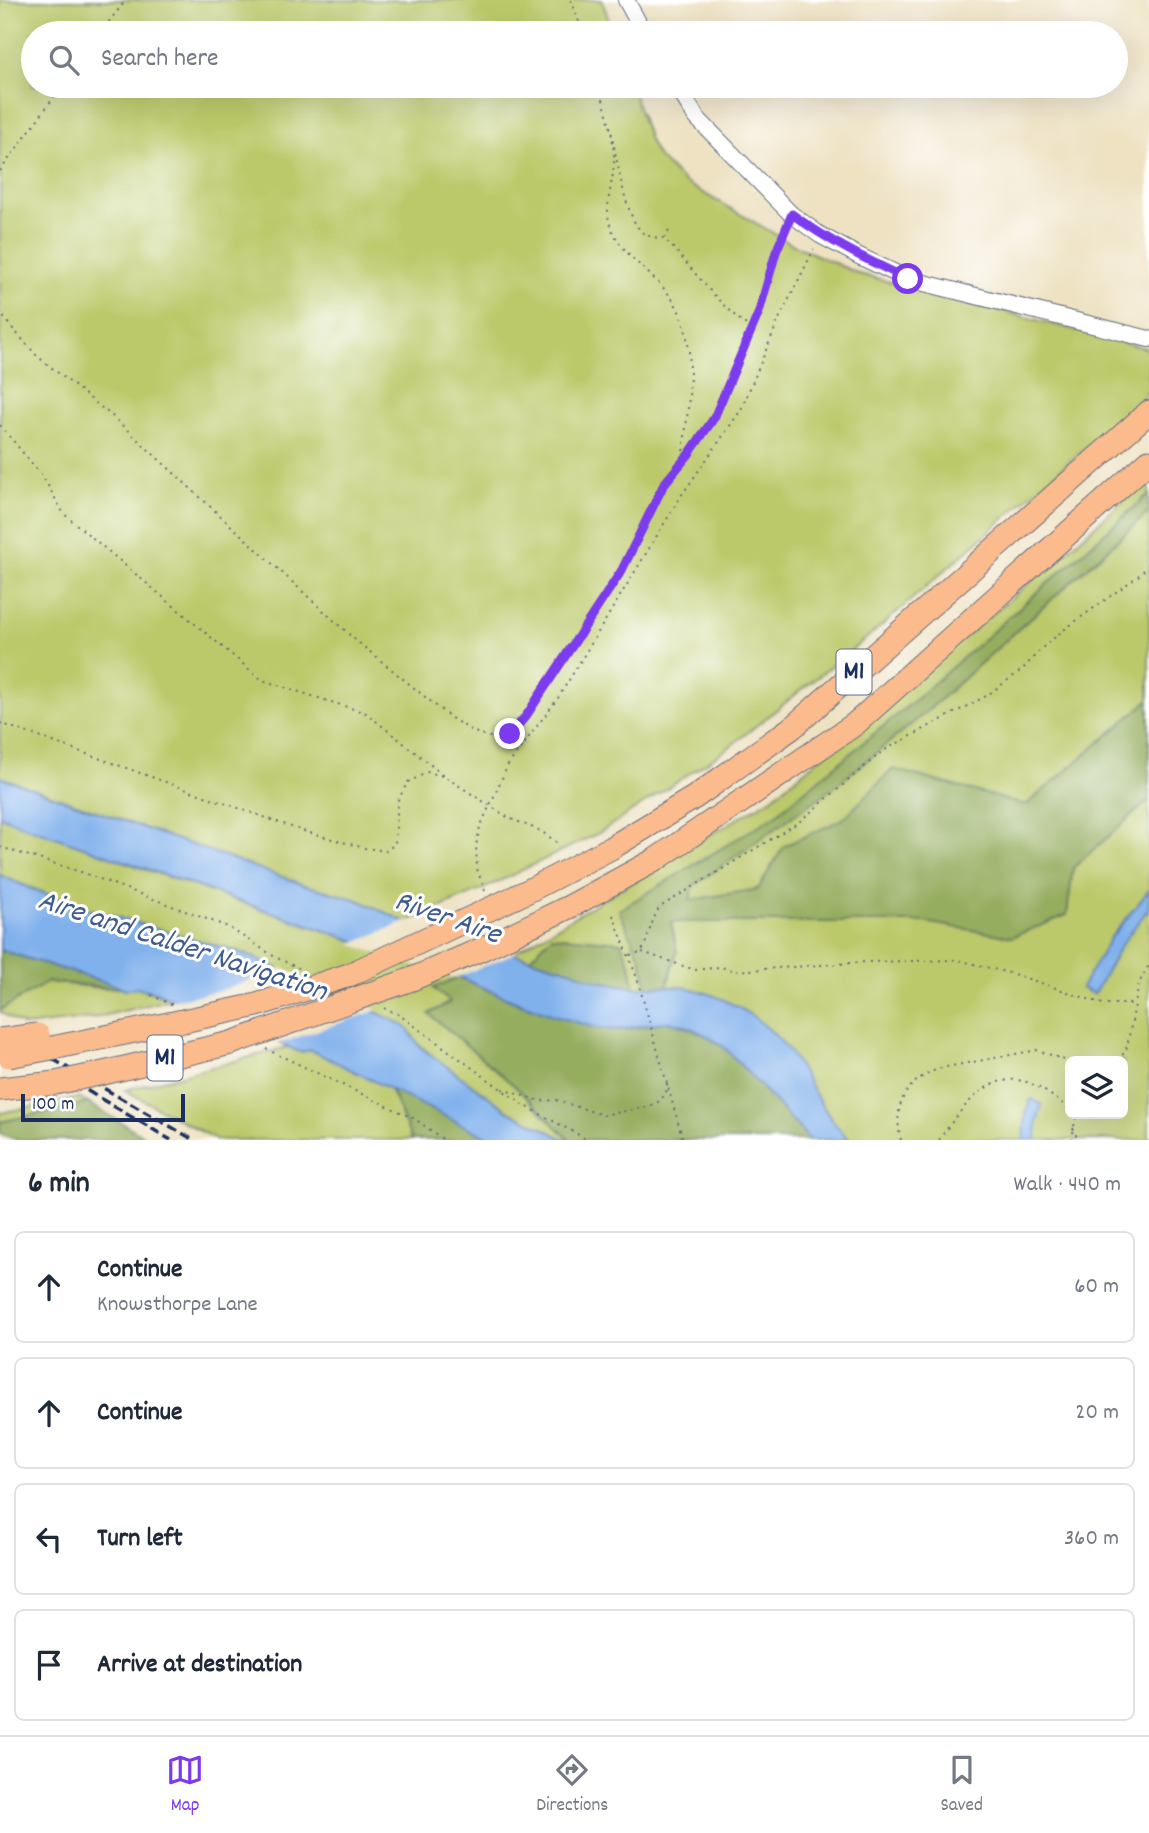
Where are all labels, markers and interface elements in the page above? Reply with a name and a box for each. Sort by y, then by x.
search box [21,21,1128,98]
icon: search [45,41,83,79]
text: Search here [101,41,219,78]
route start [892,263,923,294]
road number: M1 [836,650,872,694]
route end [494,718,525,749]
water label: Aire and Calder Navigation [32,881,333,1015]
water label: River Aire [388,882,508,959]
road number: M1 [148,1036,182,1080]
map controls [1065,1056,1128,1119]
button: layers [1065,1056,1128,1119]
scale bar [21,1091,186,1123]
text: 100 m [32,1092,74,1119]
text: 6 min [28,1164,90,1207]
text: Walk · 440 m [1014,1169,1121,1202]
text: Continue [97,1252,182,1289]
icon: ahead [30,1268,68,1306]
text: 60 m [1074,1271,1119,1304]
text: Knowsthorpe Lane [97,1289,258,1322]
icon: ahead [30,1394,68,1432]
text: Continue [97,1395,182,1432]
text: 20 m [1075,1397,1119,1430]
icon: left [30,1520,68,1558]
text: Turn left [97,1521,183,1558]
text: 360 m [1064,1523,1119,1556]
icon: arrive [30,1646,68,1684]
text: Arrive at destination [97,1647,302,1684]
tab: Map [166,1751,204,1820]
tab: Directions [536,1751,608,1820]
tab: Saved [940,1751,983,1820]

